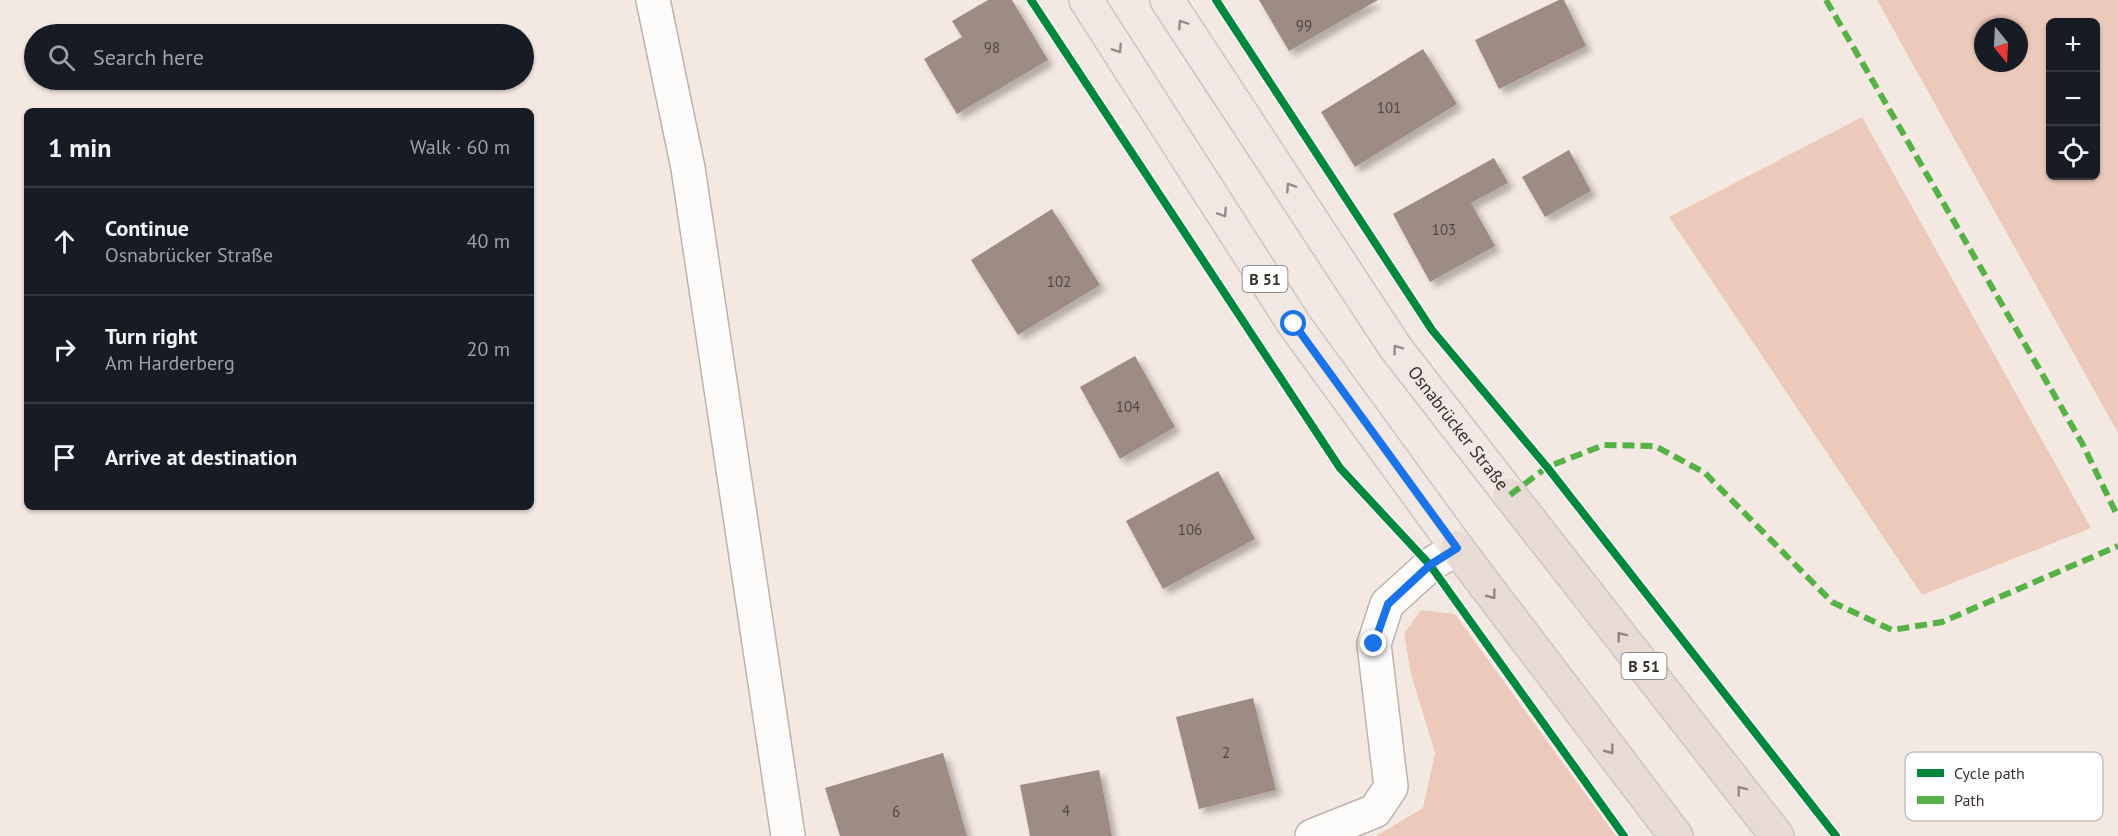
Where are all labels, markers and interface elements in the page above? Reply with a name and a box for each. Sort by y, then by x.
house number: 99 [1296,16,1312,35]
north arrow [1974,18,2028,72]
map controls [2046,18,2100,180]
button: + [2046,18,2100,72]
one-way arrow [1178,20,1190,30]
search box [24,24,534,90]
house number: 98 [984,38,1000,57]
icon: search [45,41,78,74]
text: Search here [93,43,204,71]
one-way arrow [1110,43,1122,53]
button: − [2046,72,2100,126]
house number: 101 [1377,98,1401,117]
button: locate [2046,126,2100,180]
text: 1 min [48,131,111,164]
text: Walk · 60 m [410,134,510,160]
one-way arrow [1286,182,1297,193]
one-way arrow [1216,206,1227,217]
text: Continue [105,214,189,242]
house number: 103 [1432,220,1456,239]
icon: ahead [48,225,81,258]
text: 40 m [467,228,510,254]
text: Osnabrücker Straße [105,242,273,268]
road number: B 51 [1242,266,1288,292]
house number: 102 [1047,272,1071,291]
route start [1280,310,1306,336]
text: Turn right [105,322,197,350]
icon: right [48,333,81,366]
text: 20 m [467,336,510,362]
one-way arrow [1393,345,1404,356]
text: Am Harderberg [105,350,235,376]
street label: Osnabrücker Straße [1403,361,1514,495]
house number: 104 [1116,397,1140,416]
icon: arrive [48,441,81,474]
text: Arrive at destination [105,443,297,471]
house number: 106 [1178,520,1202,539]
one-way arrow [1485,588,1496,599]
route end [1360,630,1386,656]
one-way arrow [1617,632,1628,643]
road number: B 51 [1622,653,1666,679]
house number: 2 [1222,743,1230,762]
one-way arrow [1603,743,1614,754]
legend [1905,752,2103,821]
text: Cycle path [1954,763,2025,783]
one-way arrow [1737,786,1748,797]
text: Path [1954,790,1985,810]
house number: 4 [1062,801,1070,820]
house number: 6 [892,802,900,821]

